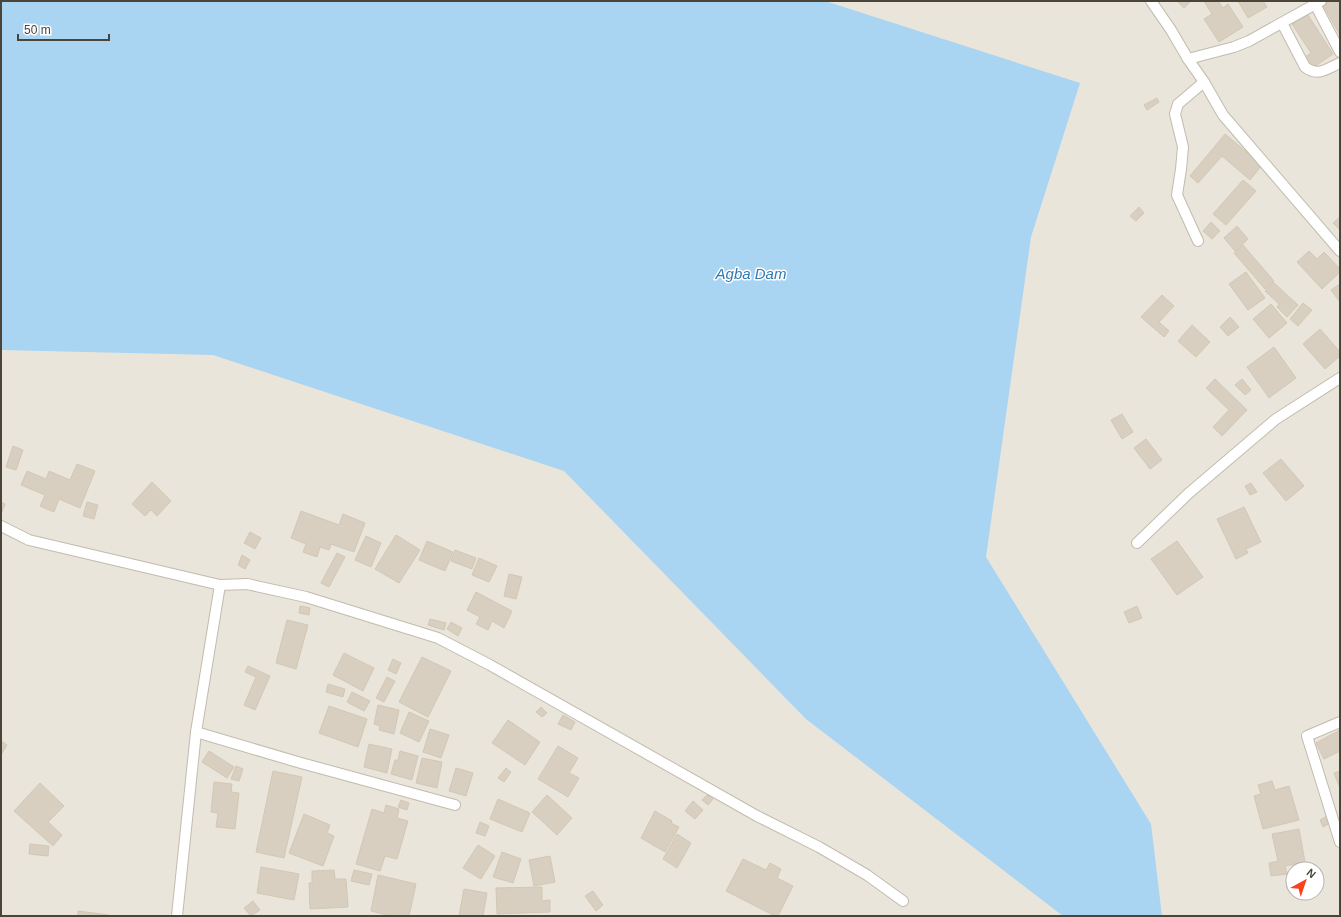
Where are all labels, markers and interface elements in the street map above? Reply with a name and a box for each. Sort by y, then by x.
scale bar [18,16,109,42]
text: 50 m [24,23,51,37]
water label: Agba Dam [715,265,786,282]
north arrow [1285,861,1325,901]
text: N [1305,866,1318,881]

